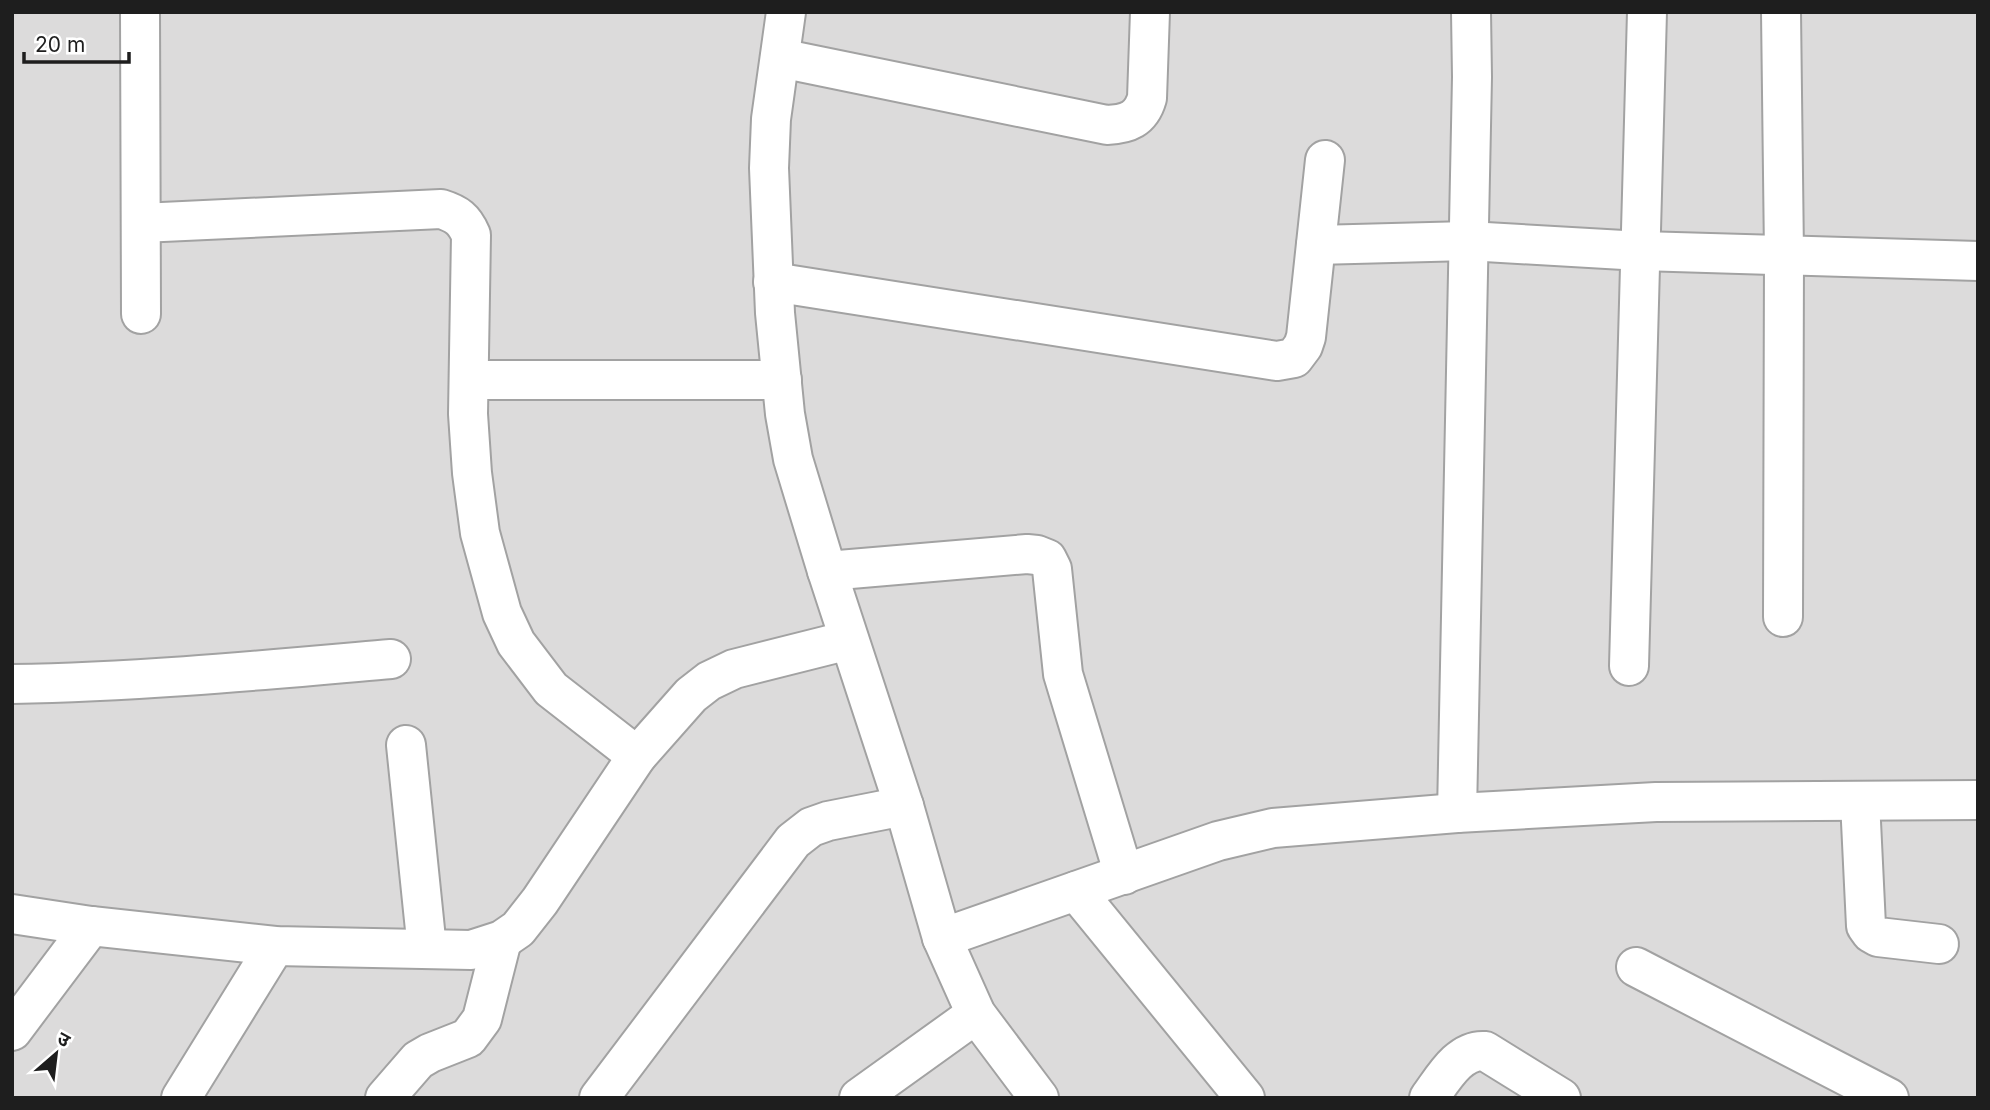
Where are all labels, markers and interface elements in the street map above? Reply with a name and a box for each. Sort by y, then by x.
scale bar [24,21,130,65]
text: 20 m [35,32,85,57]
north arrow [21,1019,91,1089]
text: उ [53,1027,75,1053]

